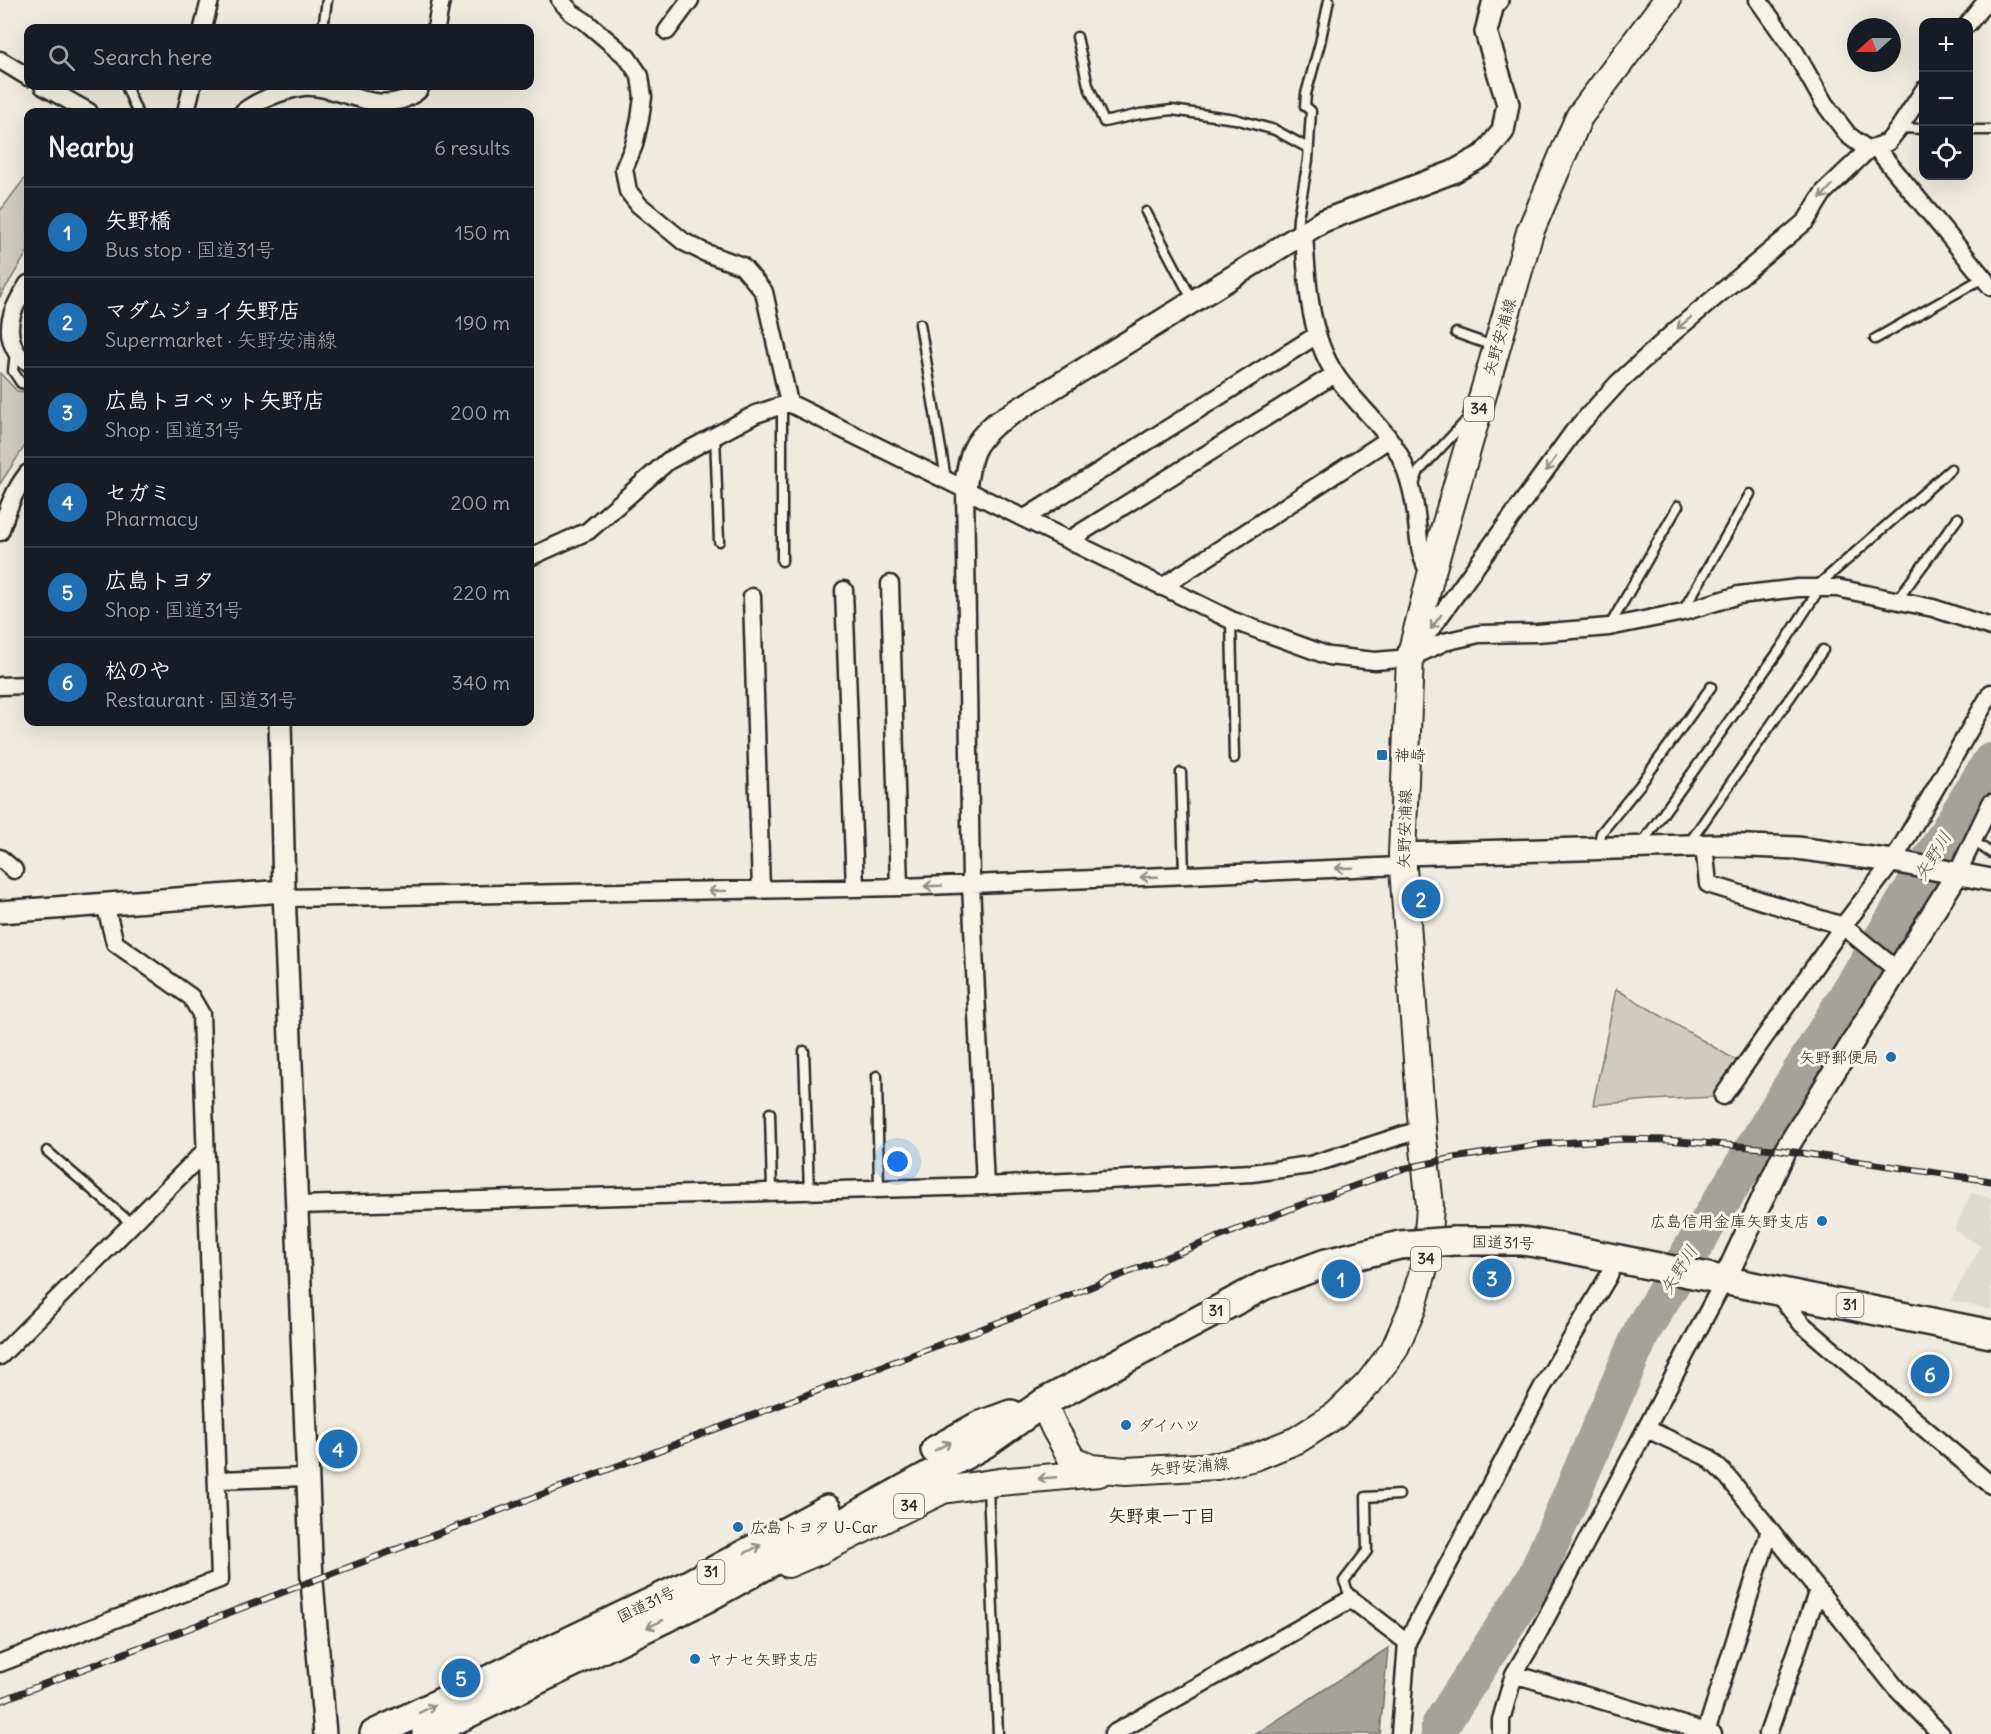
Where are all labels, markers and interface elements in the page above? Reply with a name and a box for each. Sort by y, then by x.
north arrow [1847,18,1901,72]
map controls [1919,18,1973,180]
button: + [1919,18,1973,72]
search box [24,24,534,90]
icon: search [45,41,78,74]
text: Search here [93,43,212,71]
button: − [1919,72,1973,126]
button: locate [1919,126,1973,180]
text: Nearby [48,131,134,164]
text: 6 results [434,135,510,160]
one-way arrow [1820,183,1834,199]
text: 矢野橋 [105,206,171,234]
text: 1 [64,220,71,245]
text: 150 m [455,220,510,245]
text: Bus stop · 国道31号 [105,237,275,262]
text: マダムジョイ矢野店 [105,296,301,324]
street label: 矢野安浦線 [1478,296,1520,378]
text: 2 [62,310,73,335]
text: 190 m [455,310,510,335]
one-way arrow [1677,317,1693,330]
text: Supermarket · 矢野安浦線 [105,327,337,352]
text: 広島トヨペット矢野店 [105,386,325,414]
road number: 34 [1464,397,1494,421]
text: 3 [62,400,73,425]
text: 200 m [450,400,510,425]
text: Shop · 国道31号 [105,417,243,442]
one-way arrow [1545,456,1557,472]
text: セガミ [105,478,171,506]
text: 4 [62,490,73,515]
text: 200 m [450,490,510,515]
text: Pharmacy [105,506,199,531]
text: 広島トヨタ [105,566,215,594]
text: 5 [62,580,73,605]
text: 220 m [453,580,510,605]
text: Shop · 国道31号 [105,597,243,622]
one-way arrow [1430,614,1442,630]
text: 松のや [105,656,171,684]
text: 6 [62,670,73,695]
text: 340 m [452,670,510,695]
text: Restaurant · 国道31号 [105,687,297,712]
place label: 神崎 [1394,745,1426,765]
marker: 神崎 [1375,748,1389,762]
street label: 矢野安浦線 [1393,789,1415,869]
water label: 矢野川 [1909,827,1957,885]
one-way arrow [1334,863,1354,874]
one-way arrow [1140,871,1160,882]
pin: 2 [1402,876,1440,922]
one-way arrow [924,880,944,891]
one-way arrow [708,885,728,897]
place label: 矢野郵便局 [1799,1047,1879,1067]
marker: 矢野郵便局 [1884,1050,1898,1064]
your location [883,1147,912,1176]
place label: 広島信用金庫矢野支店 [1650,1211,1810,1231]
marker: 広島信用金庫矢野支店 [1815,1214,1829,1228]
street label: 国道31号 [1471,1231,1535,1253]
water label: 矢野川 [1655,1241,1703,1299]
road number: 34 [1411,1247,1441,1271]
pin: 1 [1322,1256,1360,1302]
pin: 3 [1472,1256,1512,1300]
road number: 31 [1836,1293,1864,1317]
road number: 31 [1202,1299,1230,1323]
pin: 6 [1910,1352,1950,1396]
place label: ダイハツ [1138,1415,1200,1435]
marker: ダイハツ [1119,1418,1133,1432]
pin: 4 [318,1426,358,1472]
one-way arrow [934,1439,951,1451]
street label: 矢野安浦線 [1148,1453,1230,1479]
one-way arrow [1038,1472,1057,1483]
road number: 34 [894,1494,924,1518]
district label: 矢野東一丁目 [1108,1504,1216,1527]
place label: 広島トヨタ U-Car [750,1517,878,1537]
marker: 広島トヨタ U-Car [731,1520,745,1534]
one-way arrow [744,1543,761,1555]
road number: 31 [698,1560,724,1584]
street label: 国道31号 [613,1581,679,1627]
one-way arrow [646,1618,664,1630]
place label: ヤナセ矢野支店 [707,1649,819,1669]
marker: ヤナセ矢野支店 [688,1652,702,1666]
pin: 5 [442,1656,480,1700]
one-way arrow [418,1702,436,1714]

